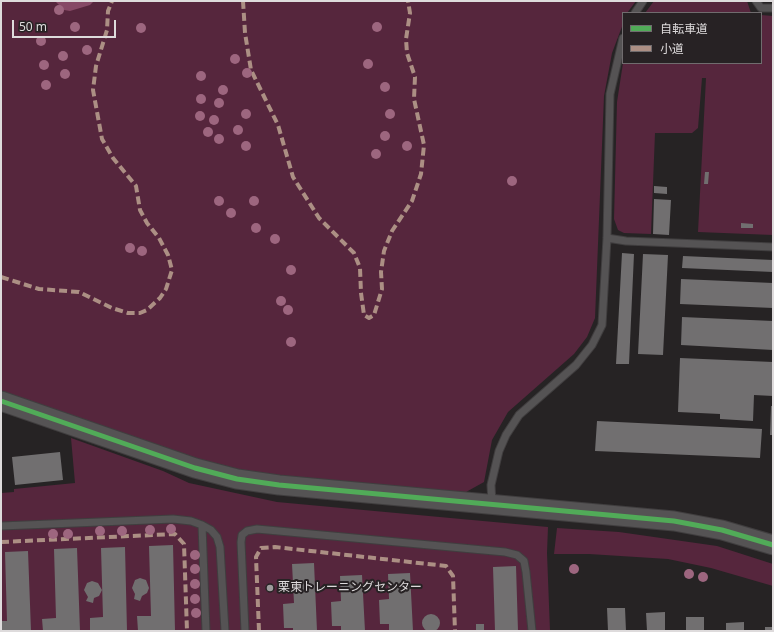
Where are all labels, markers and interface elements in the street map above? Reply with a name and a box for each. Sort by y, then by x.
scale bar [14,12,118,38]
legend [622,12,762,64]
text: 50 m [19,18,47,35]
text: 自転車道 [660,20,708,37]
text: 小道 [660,40,684,57]
place label: 栗東トレーニングセンター [278,581,422,595]
marker: 栗東トレーニングセンター [265,583,275,593]

